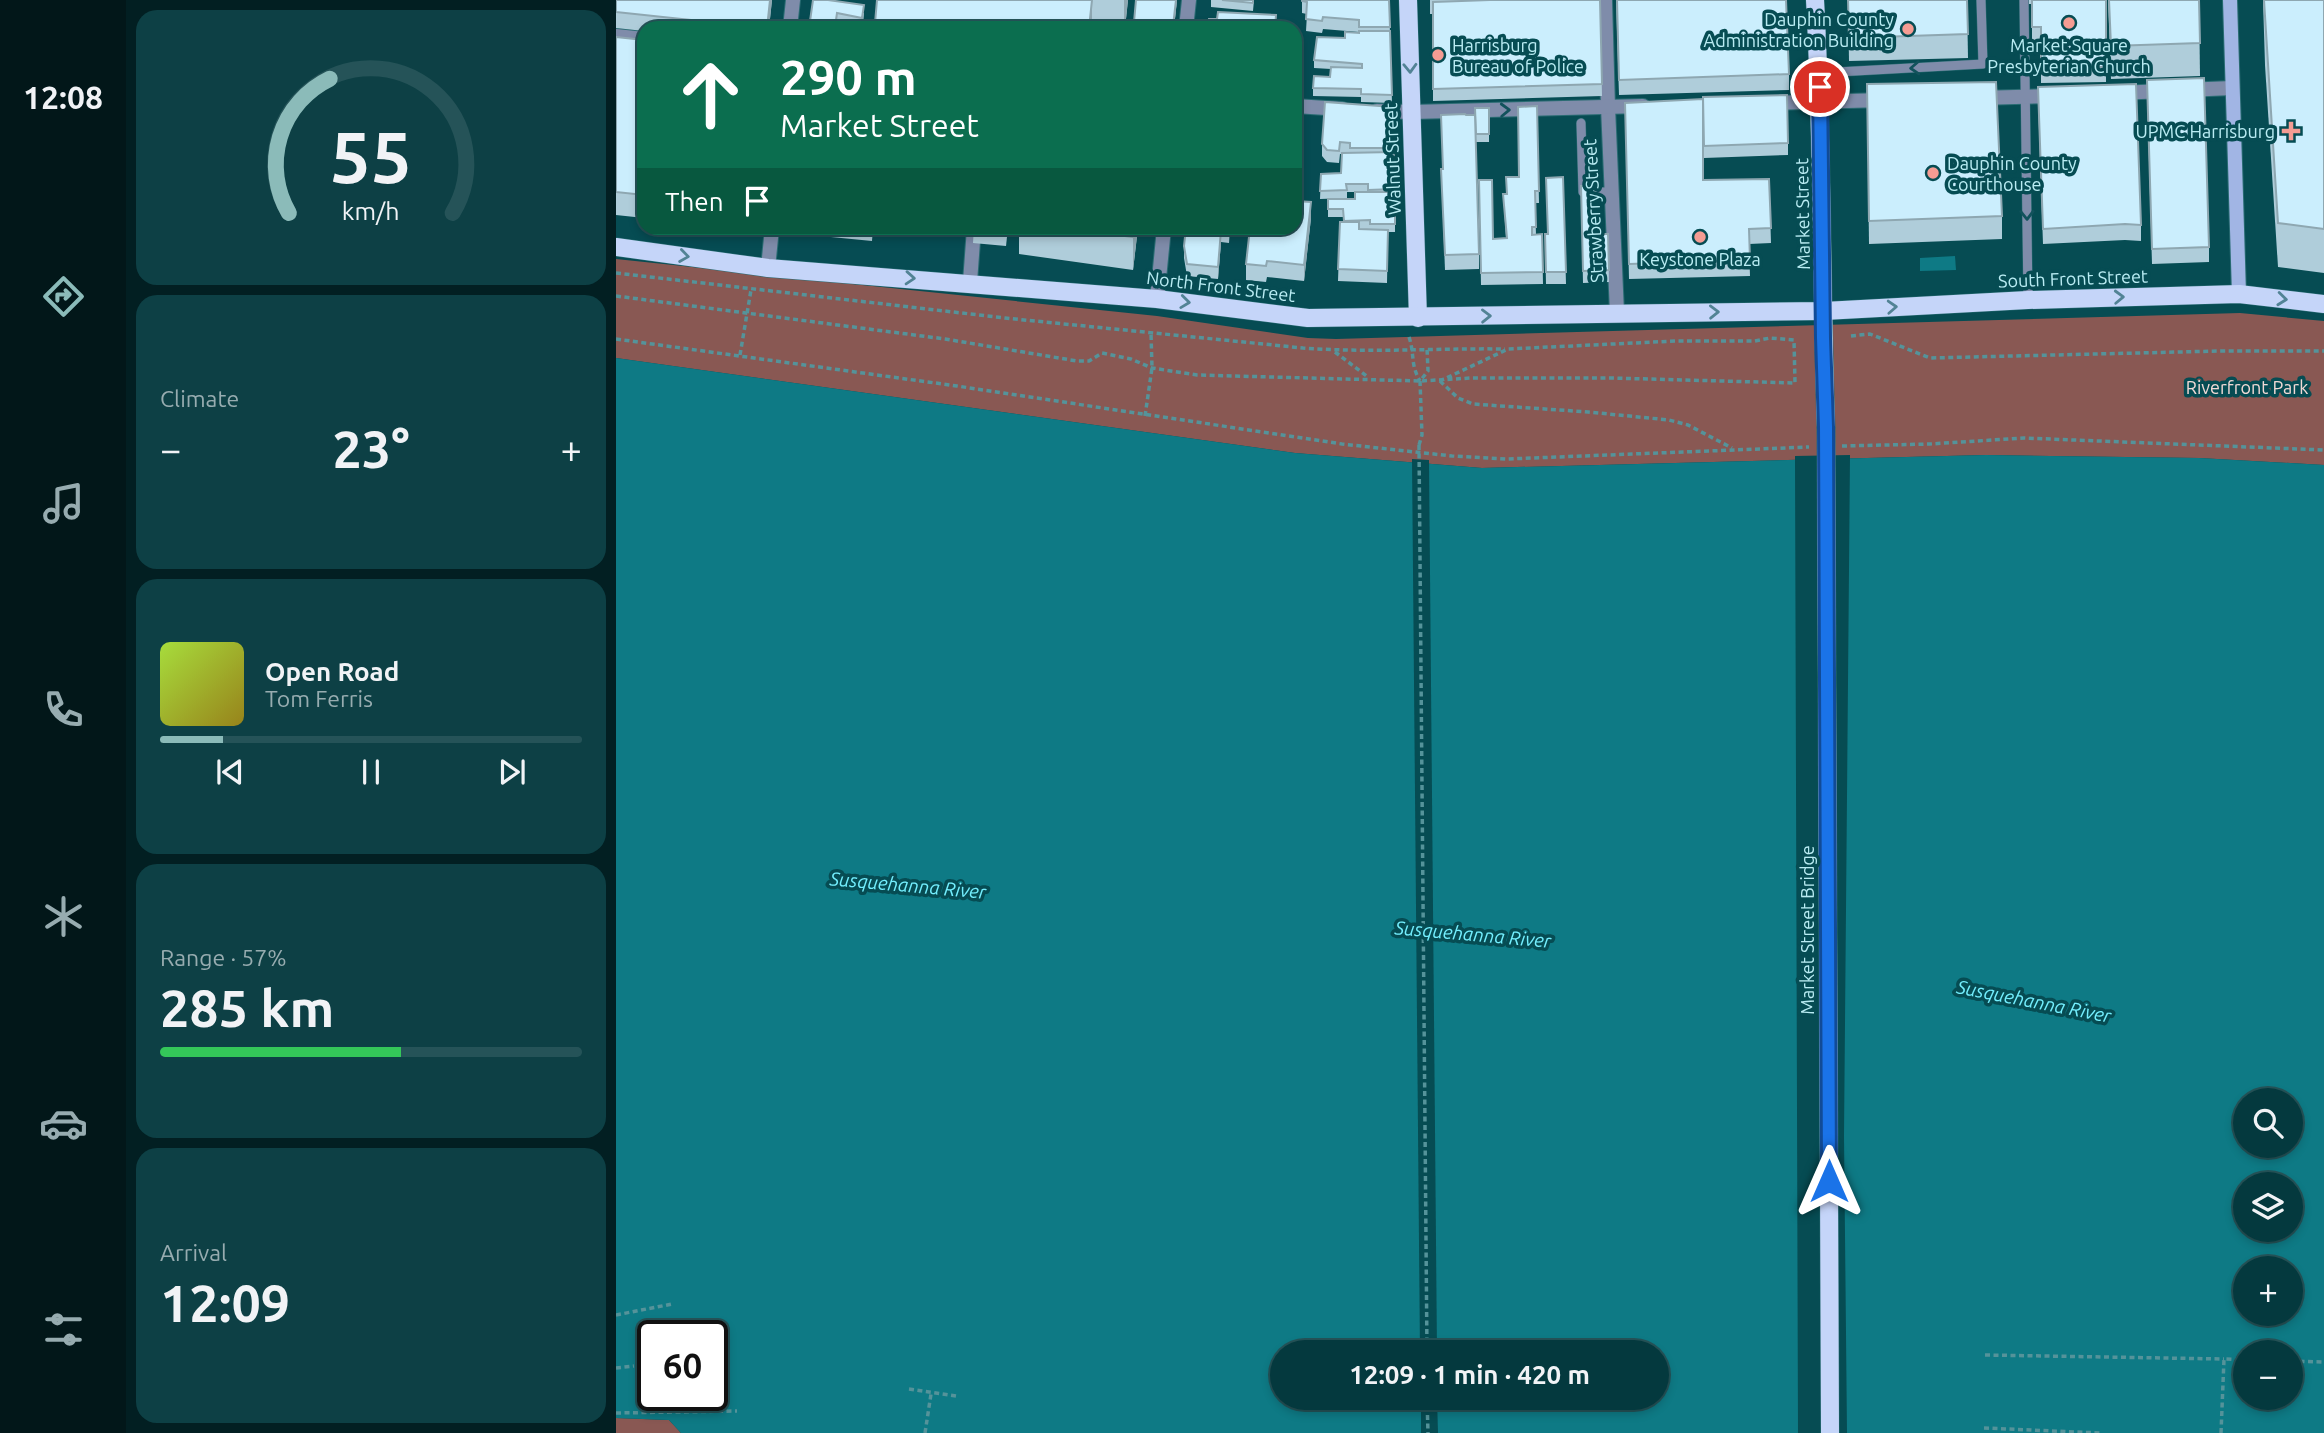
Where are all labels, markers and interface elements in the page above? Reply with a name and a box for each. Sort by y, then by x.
place label: Dauphin County Administration Building [1704,9,1894,50]
marker: Market Square Presbyterian Church [2061,15,2077,31]
marker: Dauphin County Administration Building [1900,21,1916,37]
place label: Harrisburg Bureau of Police [1452,35,1584,76]
place label: Market Square Presbyterian Church [1987,35,2151,76]
marker: Harrisburg Bureau of Police [1430,47,1446,63]
icon: ahead [665,49,756,140]
text: 290 m [780,49,917,104]
pin [1790,57,1850,117]
one-way arrow [1909,60,1920,75]
one-way arrow [1403,63,1418,74]
icon: arrive [1801,68,1839,106]
text: 12:08 [23,79,103,115]
one-way arrow [1500,102,1511,117]
street label: Walnut Street [1380,103,1404,215]
text: Market Street [780,107,979,143]
text: 55 [330,116,412,198]
place label: UPMC Harrisburg [2136,121,2275,141]
marker: UPMC Harrisburg [2281,121,2301,141]
street label: Strawberry Street [1579,139,1607,283]
place label: Dauphin County Courthouse [1947,153,2077,194]
street label: Market Street [1791,158,1813,270]
marker: Dauphin County Courthouse [1925,165,1941,181]
icon: arrive [738,182,776,220]
text: Then [665,187,724,216]
text: km/h [342,197,400,225]
one-way arrow [2019,210,2035,221]
marker: Keystone Plaza [1692,229,1708,245]
one-way arrow [678,248,690,263]
place label: Keystone Plaza [1639,249,1761,269]
street label: South Front Street [1998,265,2148,291]
street label: North Front Street [1145,267,1297,305]
one-way arrow [905,270,916,285]
icon: directions [39,272,88,321]
one-way arrow [2114,290,2125,305]
one-way arrow [2276,291,2287,306]
one-way arrow [1180,295,1191,310]
one-way arrow [1887,300,1898,315]
one-way arrow [1709,304,1720,320]
one-way arrow [1482,308,1492,324]
park label: Riverfront Park [2186,377,2308,397]
text: Climate [160,386,239,411]
text: 23° [332,420,410,478]
text: − [160,428,181,470]
text: + [561,428,582,470]
icon: music [39,479,88,528]
text: Open Road [265,657,399,686]
icon: phone [39,685,88,734]
text: Tom Ferris [265,686,373,711]
icon: previous [211,753,249,791]
icon: pause [352,753,390,791]
icon: next [493,753,531,791]
street label: Market Street Bridge [1797,845,1817,1015]
water label: Susquehanna River [828,867,988,903]
icon: climate [39,892,88,941]
water label: Susquehanna River [1393,916,1553,952]
text: Range · 57% [160,945,287,970]
water label: Susquehanna River [1954,975,2114,1027]
text: 285 km [160,979,334,1037]
map controls [2233,1088,2303,1410]
button: search [2233,1088,2303,1158]
icon: car [39,1099,88,1148]
position arrow [1792,1144,1866,1218]
button: layers [2233,1172,2303,1242]
text: Arrival [160,1240,227,1265]
button: + [2233,1256,2303,1326]
text: 12:09 [160,1274,290,1332]
icon: filters [39,1305,88,1354]
speed limit sign: 60 [637,1320,728,1411]
button: − [2233,1340,2303,1410]
text: 12:09 · 1 min · 420 m [1349,1360,1590,1389]

